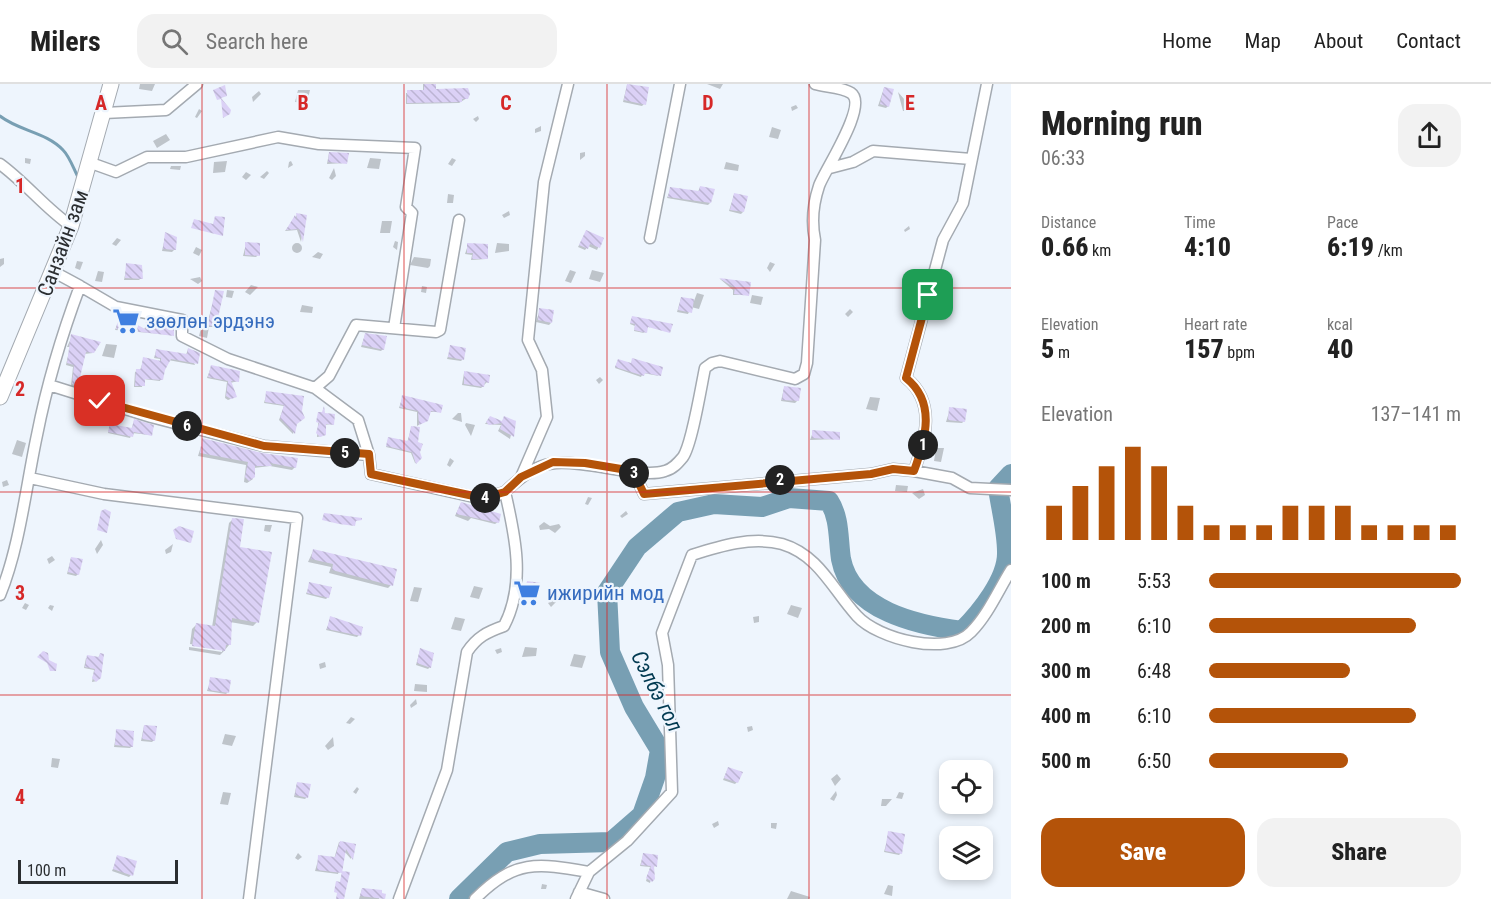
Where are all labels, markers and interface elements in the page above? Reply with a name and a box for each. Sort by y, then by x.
search box [137,14,557,68]
text: Milers [30,25,101,58]
icon: search [158,25,191,58]
text: Search here [206,29,308,54]
text: Home [1162,29,1212,53]
text: Map [1245,29,1281,53]
text: About [1314,29,1363,53]
text: Contact [1396,29,1461,53]
text: A [95,91,107,115]
text: B [297,91,309,115]
text: C [500,91,512,115]
text: D [702,91,714,115]
text: E [905,91,915,115]
text: Morning run [1041,104,1203,143]
button: share [1398,104,1461,167]
text: 06:33 [1041,146,1085,170]
text: 1 [15,174,25,198]
street label: Санзайн зам [33,187,93,299]
text: Distance [1041,213,1096,232]
text: Time [1184,213,1216,232]
text: Pace [1327,213,1358,232]
text: 0.66 [1041,232,1088,262]
text: 4:10 [1184,232,1231,262]
text: 6:19 [1327,232,1374,262]
text: km [1088,241,1111,260]
text: /km [1374,241,1403,260]
pin [902,269,953,320]
icon: arrive [911,278,944,311]
supermarket icon: зөөлөн эрдэнэ [111,306,141,336]
place label: зөөлөн эрдэнэ [146,309,275,333]
text: Elevation [1041,315,1099,334]
text: Heart rate [1184,315,1247,334]
text: kcal [1327,315,1353,334]
text: 5 [1041,334,1054,364]
text: 157 [1184,334,1224,364]
text: 40 [1327,334,1353,364]
text: m [1054,343,1070,362]
text: bpm [1224,343,1255,362]
pin [74,375,125,426]
text: 2 [15,377,25,401]
icon: check [83,384,116,417]
text: Elevation [1041,402,1113,426]
text: 137–141 m [1371,402,1461,426]
pin: 6 [172,411,202,441]
text: 6 [183,416,191,435]
pin: 1 [908,430,938,460]
text: 1 [919,435,927,454]
pin: 5 [330,438,360,468]
text: 5 [341,443,349,462]
pin: 3 [619,458,649,488]
text: 3 [630,463,638,482]
pin: 2 [765,465,795,495]
text: 2 [776,470,784,489]
pin: 4 [470,483,500,513]
text: 4 [481,488,489,507]
text: 100 m [1041,569,1091,593]
text: 5:53 [1137,569,1171,593]
supermarket icon: ижирийн мод [512,578,542,608]
text: 3 [15,581,25,605]
place label: ижирийн мод [547,581,664,605]
text: 200 m [1041,614,1091,638]
text: 6:10 [1137,614,1171,638]
water label: Сэлбэ гол [626,646,688,736]
text: 300 m [1041,659,1091,683]
text: 6:48 [1137,659,1171,683]
text: 400 m [1041,704,1091,728]
text: 6:10 [1137,704,1171,728]
text: 500 m [1041,749,1091,773]
text: 6:50 [1137,749,1171,773]
map controls [939,760,993,880]
button: locate [939,760,993,814]
text: 4 [15,785,25,809]
button: Save [1041,818,1245,887]
button: Share [1257,818,1461,887]
button: layers [939,826,993,880]
scale bar [18,857,178,884]
text: 100 m [27,861,66,880]

